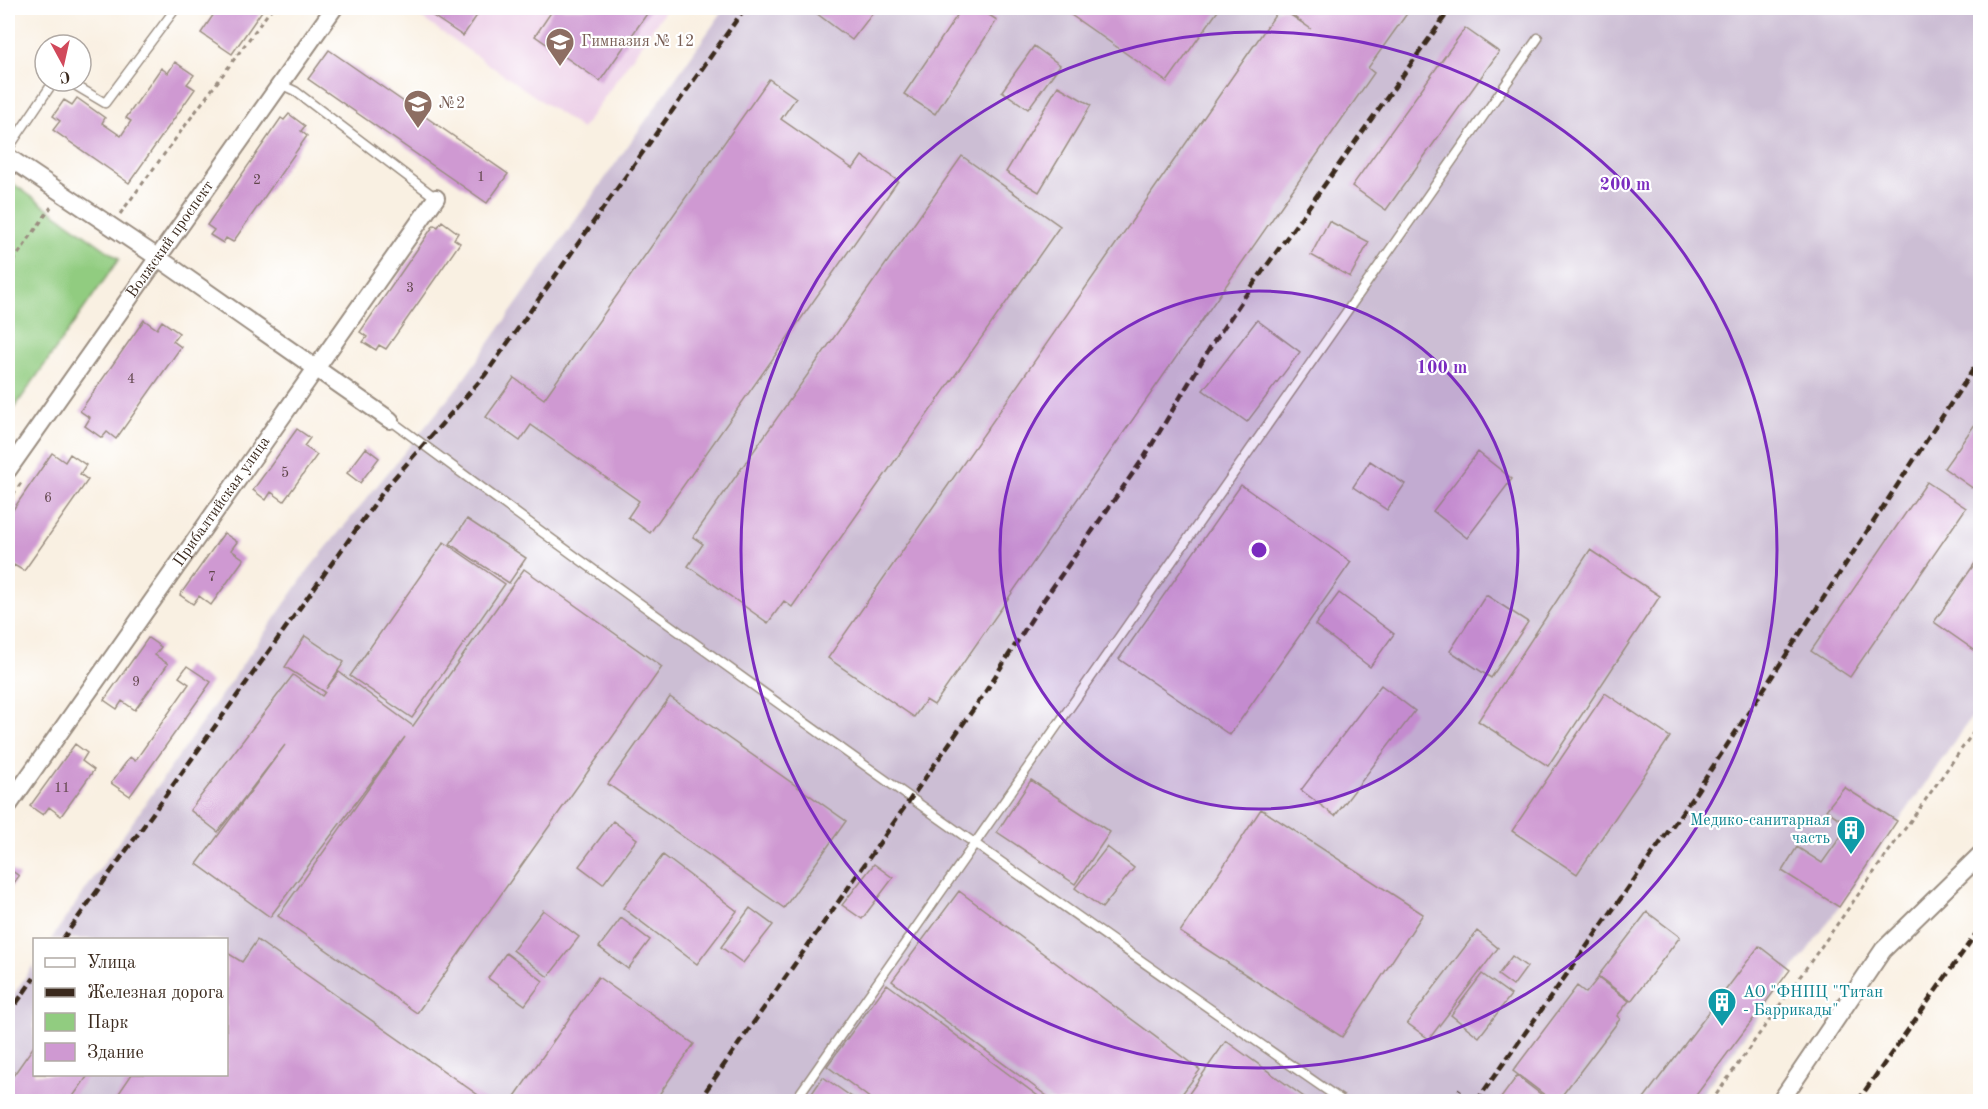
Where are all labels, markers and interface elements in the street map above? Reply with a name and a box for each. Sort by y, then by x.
school or university icon: Гимназия № 12 [544,26,576,68]
north arrow [33,33,93,93]
place label: Гимназия № 12 [581,34,694,50]
text: С [58,67,71,85]
school or university icon: №2 [402,88,434,130]
place label: №2 [439,96,465,112]
house number: 1 [477,170,485,184]
house number: 2 [253,173,261,187]
text: 200 m [1600,176,1650,194]
street label: Волжский проспект [124,178,217,301]
house number: 3 [406,281,414,295]
text: 100 m [1417,359,1467,377]
house number: 4 [127,372,135,386]
street label: Прибалтийская улица [171,434,273,570]
house number: 5 [281,466,289,480]
house number: 6 [44,491,52,505]
centre of rings [1249,540,1269,560]
house number: 7 [208,570,216,584]
house number: 9 [132,675,140,689]
house number: 11 [54,781,70,795]
place label: Медико-санитарная часть [1690,813,1830,847]
building icon: Медико-санитарная часть [1835,814,1867,856]
legend [33,938,228,1076]
text: Улица [87,954,136,972]
text: Железная дорога [87,984,224,1002]
place label: АО "ФНПЦ "Титан - Баррикады" [1743,985,1883,1019]
building icon: АО "ФНПЦ "Титан - Баррикады" [1706,986,1738,1028]
text: Парк [87,1014,128,1032]
text: Здание [87,1044,144,1062]

